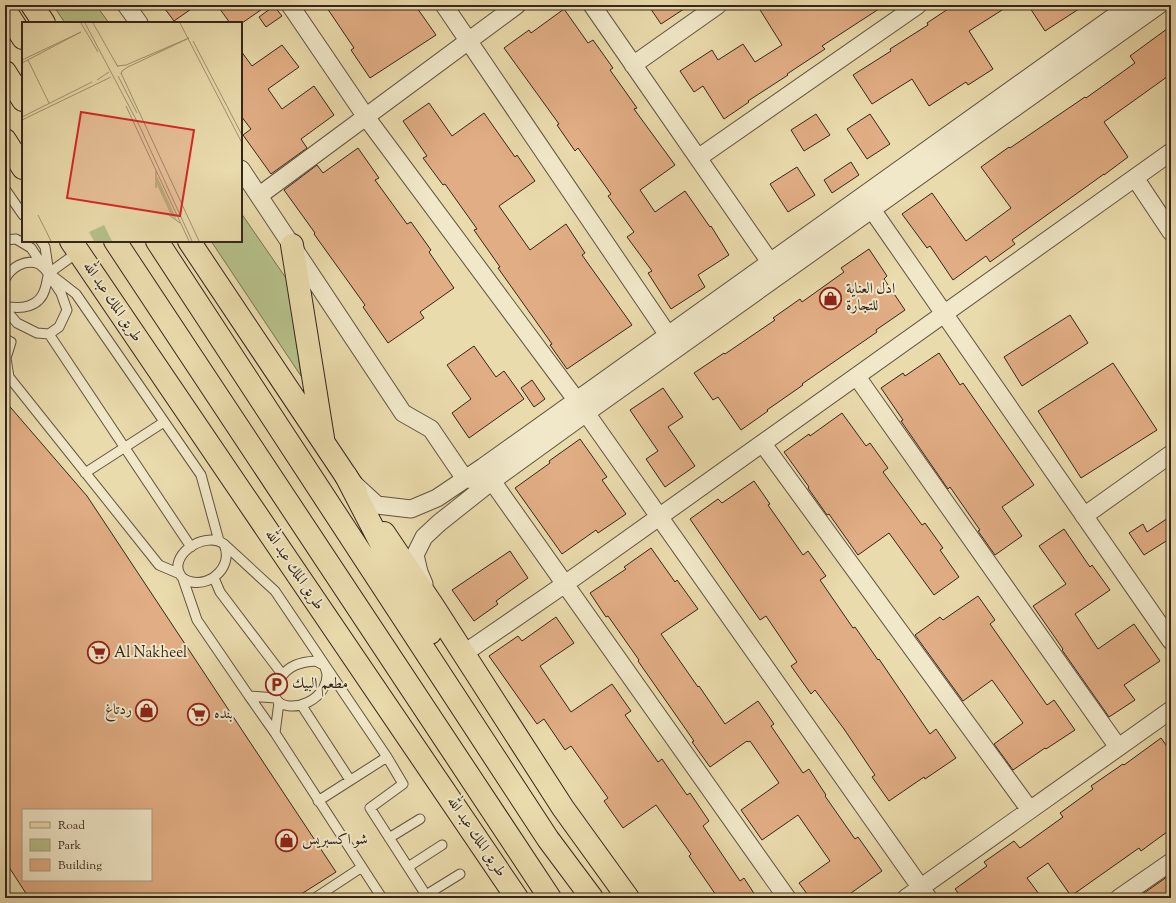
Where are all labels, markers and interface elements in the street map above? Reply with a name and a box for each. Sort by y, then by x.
inset map [22,22,242,242]
street label: طريق الملك عبد الله [77,256,149,346]
place label: ادل العناية للتجارة [846,279,895,317]
shop icon: ادل العناية للتجارة [817,285,843,311]
street label: طريق الملك عبد الله [259,524,331,614]
supermarket icon: Al Nakheel [85,640,111,666]
place label: Al Nakheel [114,643,187,664]
parking icon: مطعم البيك [264,671,290,697]
place label: مطعم البيك [292,674,348,697]
shop icon: ردتاغ [134,697,160,723]
place label: ردتاغ [105,700,132,722]
supermarket icon: بنده [185,701,211,727]
place label: بنده [214,704,233,725]
street label: طريق الملك عبد الله [441,791,513,881]
legend [22,809,152,881]
text: Road [58,817,85,835]
shop icon: شو اكسبريس [273,827,299,853]
place label: شو اكسبريس [302,830,368,851]
text: Park [58,837,81,855]
text: Building [58,857,102,875]

